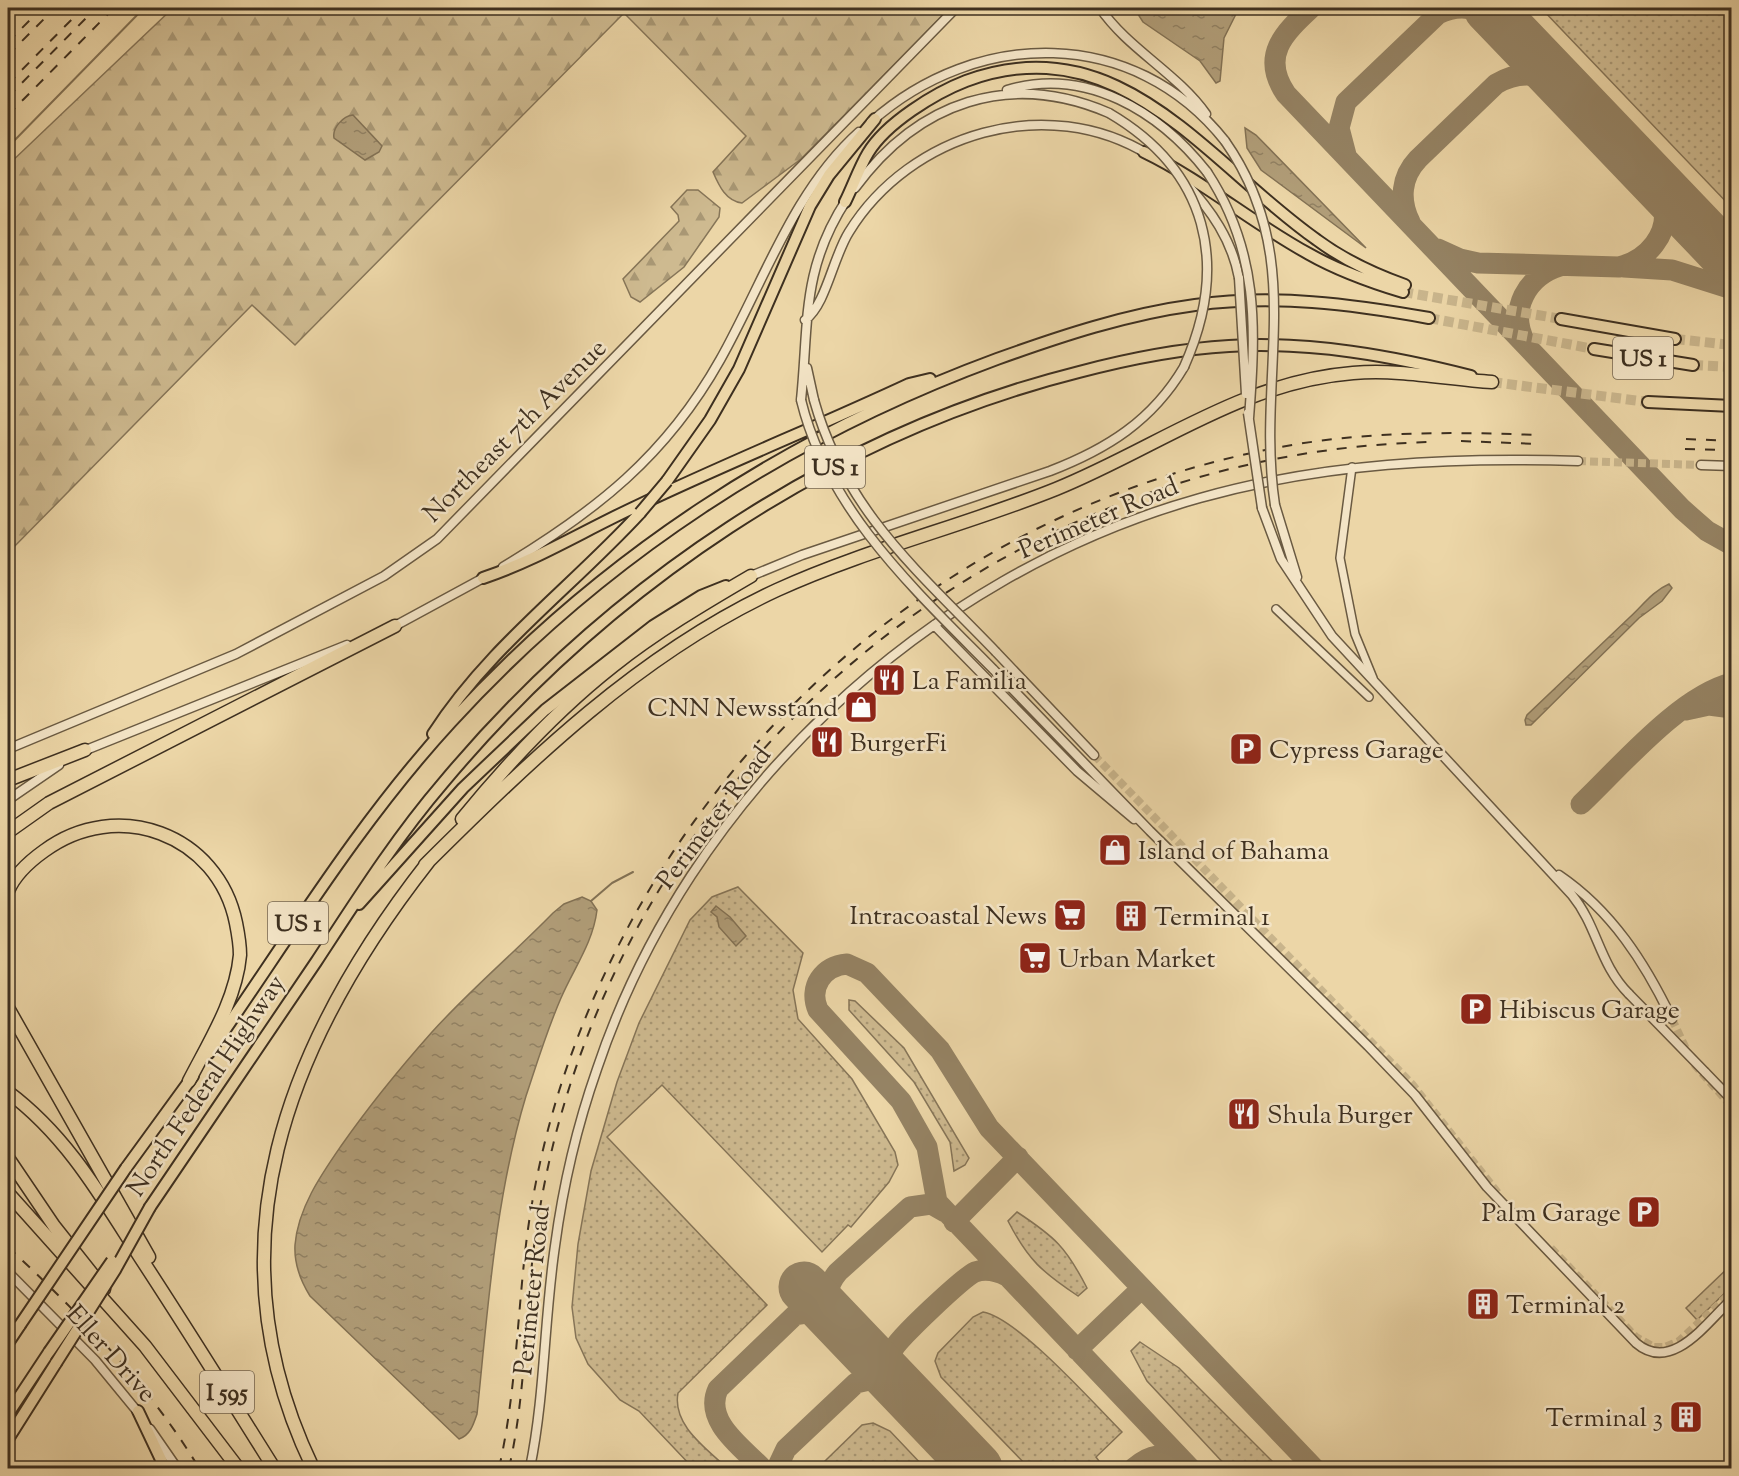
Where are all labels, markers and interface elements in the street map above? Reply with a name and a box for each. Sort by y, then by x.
street label: Northeast 7th Avenue [416,332,616,532]
road number: US 1 [1613,337,1673,379]
road number: US 1 [805,446,865,488]
street label: Perimeter Road [1013,469,1185,570]
restaurant icon: La Familia [871,662,907,698]
place label: La Familia [912,664,1027,701]
shop icon: CNN Newsstand [843,689,879,725]
place label: CNN Newsstand [647,691,838,728]
restaurant icon: BurgerFi [809,724,845,760]
place label: BurgerFi [850,726,947,763]
parking icon: Cypress Garage [1228,731,1264,767]
place label: Cypress Garage [1269,733,1444,770]
street label: Perimeter Road [649,739,781,898]
shop icon: Island of Bahama [1097,832,1133,868]
place label: Island of Bahama [1138,834,1329,871]
supermarket icon: Intracoastal News [1052,897,1088,933]
building icon: Terminal 1 [1113,898,1149,934]
place label: Intracoastal News [849,899,1047,936]
place label: Terminal 1 [1154,900,1270,937]
road number: US 1 [268,902,328,944]
supermarket icon: Urban Market [1017,940,1053,976]
place label: Urban Market [1058,942,1216,979]
street label: North Federal Highway [119,968,295,1205]
parking icon: Hibiscus Garage [1458,991,1494,1027]
place label: Hibiscus Garage [1499,993,1680,1030]
restaurant icon: Shula Burger [1226,1096,1262,1132]
place label: Shula Burger [1267,1098,1413,1135]
parking icon: Palm Garage [1626,1194,1662,1230]
place label: Palm Garage [1481,1196,1621,1233]
street label: Perimeter Road [506,1203,561,1377]
building icon: Terminal 2 [1465,1286,1501,1322]
place label: Terminal 2 [1506,1288,1625,1325]
street label: Eller Drive [56,1298,164,1412]
road number: I 595 [200,1371,254,1413]
building icon: Terminal 3 [1668,1399,1704,1435]
place label: Terminal 3 [1546,1401,1663,1438]

